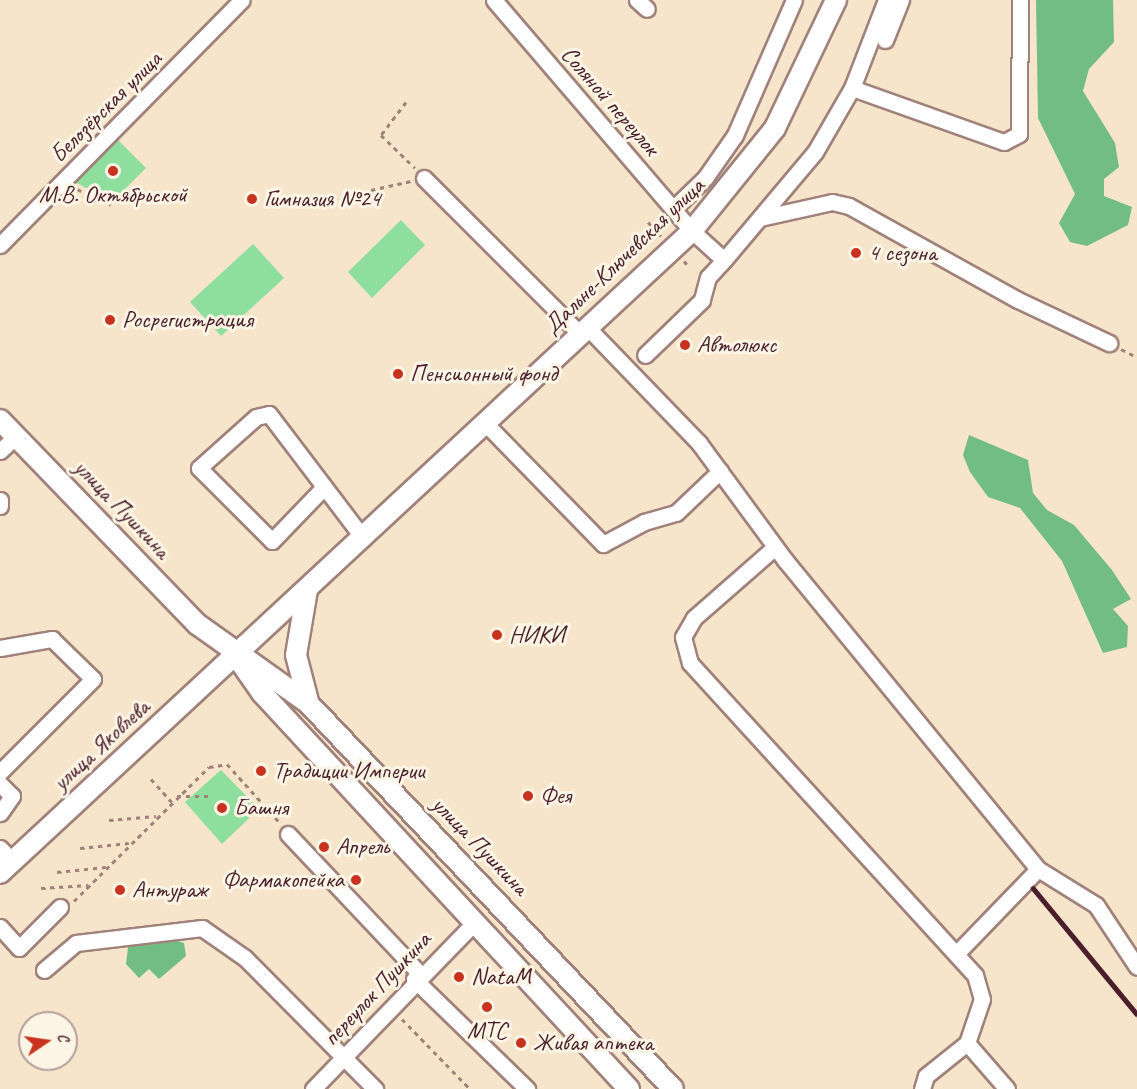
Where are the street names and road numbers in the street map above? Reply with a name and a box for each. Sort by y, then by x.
street label: Соляной переулок [555,40,665,162]
street label: Белозёрская улица [44,45,168,169]
street label: Дальне-Ключевская улица [537,171,711,341]
street label: улица Пушкина [67,453,177,565]
street label: улица Яковлева [47,693,155,797]
street label: улица Пушкина [425,790,535,902]
street label: переулок Пушкина [316,925,438,1053]

